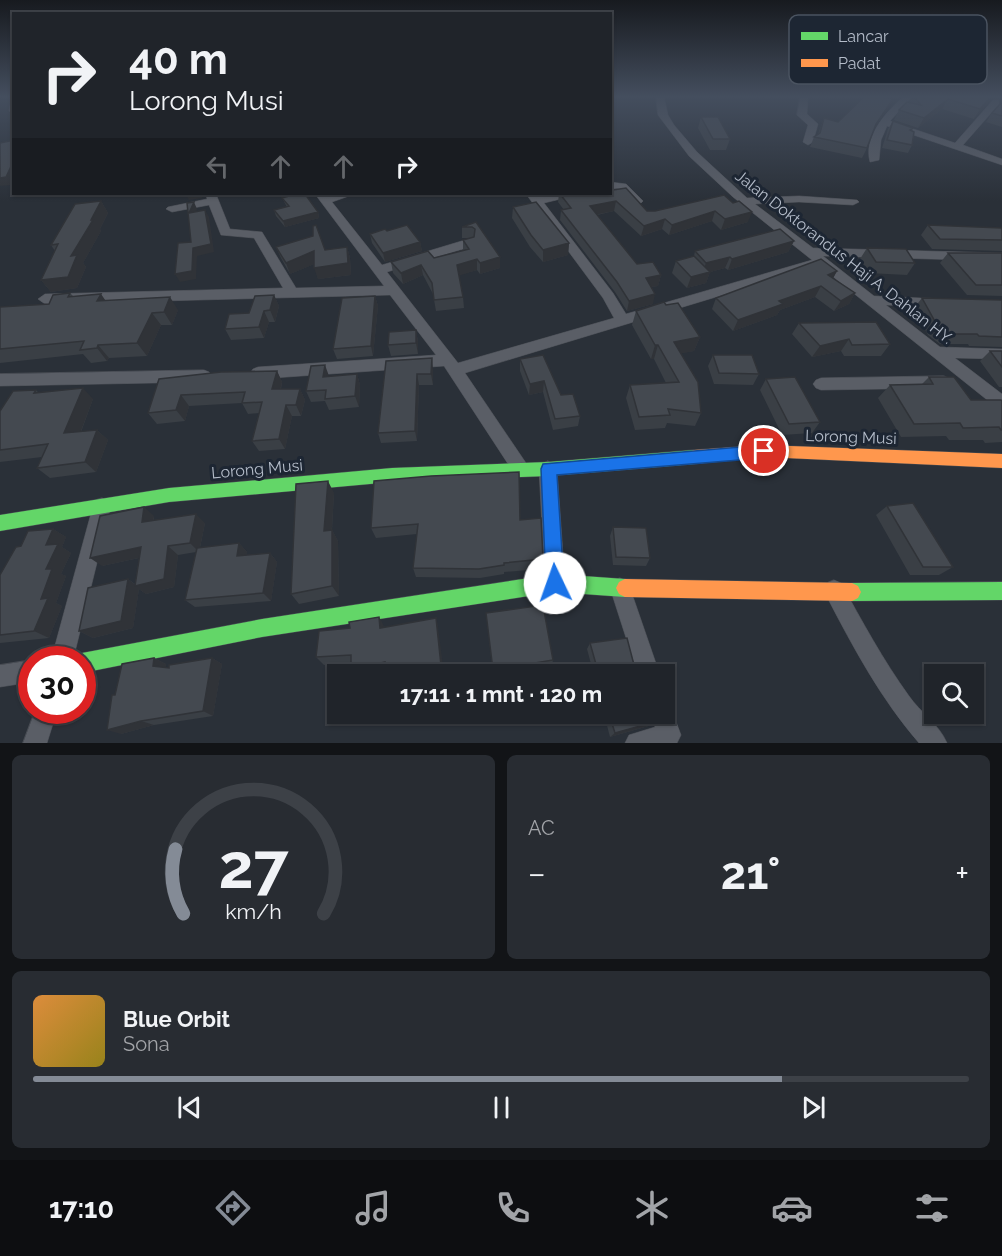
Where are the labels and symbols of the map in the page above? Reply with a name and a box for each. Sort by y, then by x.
legend [789,15,987,84]
text: Lancar [838,27,889,46]
text: Padat [838,54,881,73]
street label: Jalan Doktorandus Haji A. Dahlan HY. [731,166,957,348]
pin [738,425,789,476]
street label: Lorong Musi [805,426,897,448]
street label: Lorong Musi [211,456,303,482]
position arrow [523,551,587,615]
speed limit sign: 30 [18,646,96,724]

